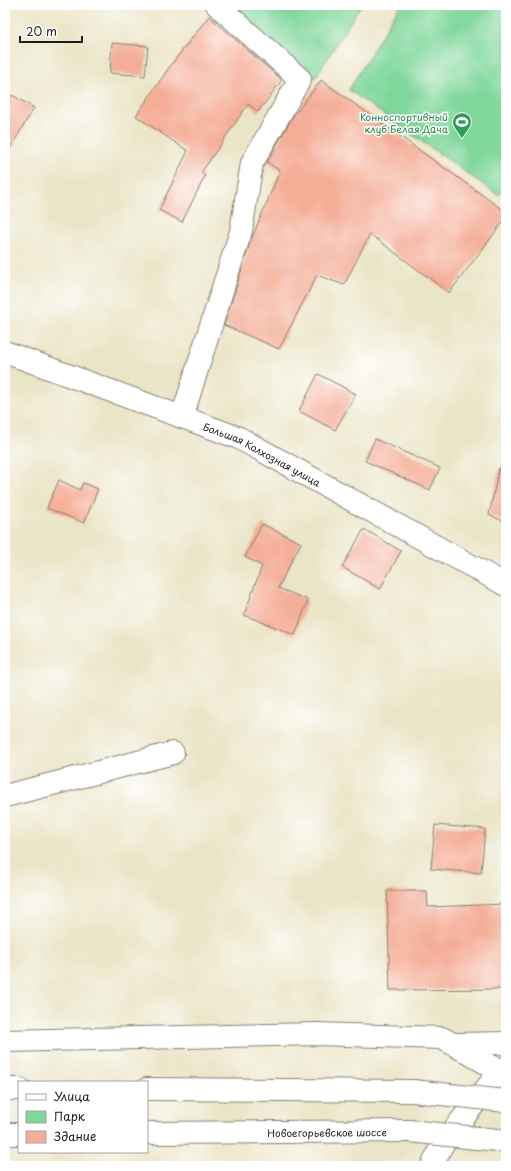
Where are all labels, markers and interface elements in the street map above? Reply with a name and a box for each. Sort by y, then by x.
scale bar [20,18,82,44]
text: 20 m [26,22,57,40]
place label: Конноспортивный клуб Белая Дача [360,109,449,137]
sports icon: Конноспортивный клуб Белая Дача [451,111,473,139]
street label: Большая Колхозная улица [201,418,324,490]
legend [18,1081,148,1153]
text: Улица [54,1087,90,1105]
text: Парк [54,1107,86,1125]
street label: Новоегорьевское шоссе [267,1124,387,1140]
text: Здание [54,1127,96,1145]

